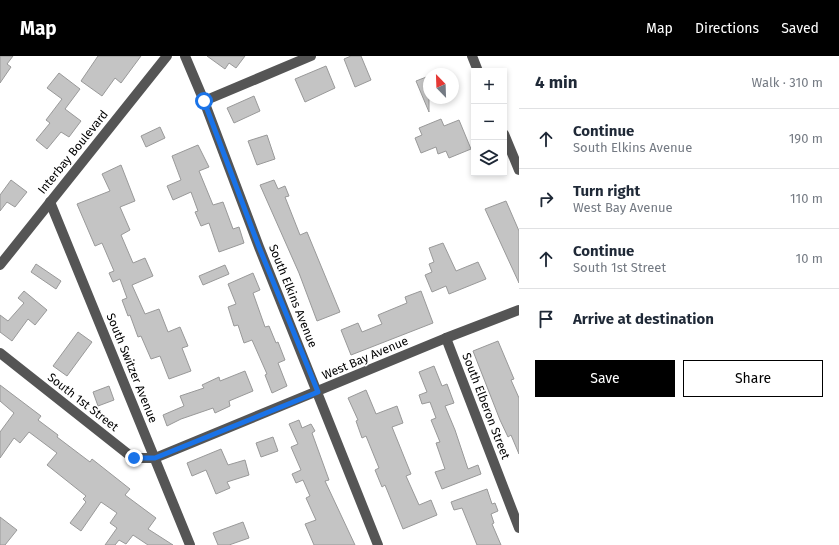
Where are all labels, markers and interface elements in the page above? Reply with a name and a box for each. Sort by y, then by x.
text: Map [20,17,57,40]
text: Map [646,20,673,37]
text: Directions [695,20,759,37]
text: Saved [781,20,819,37]
north arrow [423,68,459,104]
map controls [471,68,507,176]
button: + [471,68,507,104]
text: 4 min [535,72,578,93]
text: Walk · 310 m [752,75,823,90]
route start [195,92,213,110]
button: − [471,104,507,140]
street label: Interbay Boulevard [35,107,111,197]
text: Continue [573,122,634,140]
icon: ahead [535,128,557,150]
text: 190 m [789,131,823,146]
button: layers [471,140,507,176]
text: South Elkins Avenue [573,140,692,155]
text: Turn right [573,182,640,200]
icon: right [535,188,557,210]
text: 110 m [790,191,823,206]
text: West Bay Avenue [573,200,673,215]
street label: South Elkins Avenue [266,242,320,350]
text: Continue [573,242,634,260]
icon: ahead [535,248,557,270]
text: 10 m [796,251,823,266]
text: South 1st Street [573,260,666,275]
icon: arrive [535,308,557,330]
text: Arrive at destination [573,310,714,328]
street label: South Switzer Avenue [104,311,160,425]
street label: West Bay Avenue [320,334,410,382]
street label: South Elberon Street [459,351,513,462]
button: Save [535,360,675,397]
button: Share [683,360,823,397]
street label: South 1st Street [45,370,122,434]
route end [125,449,143,467]

